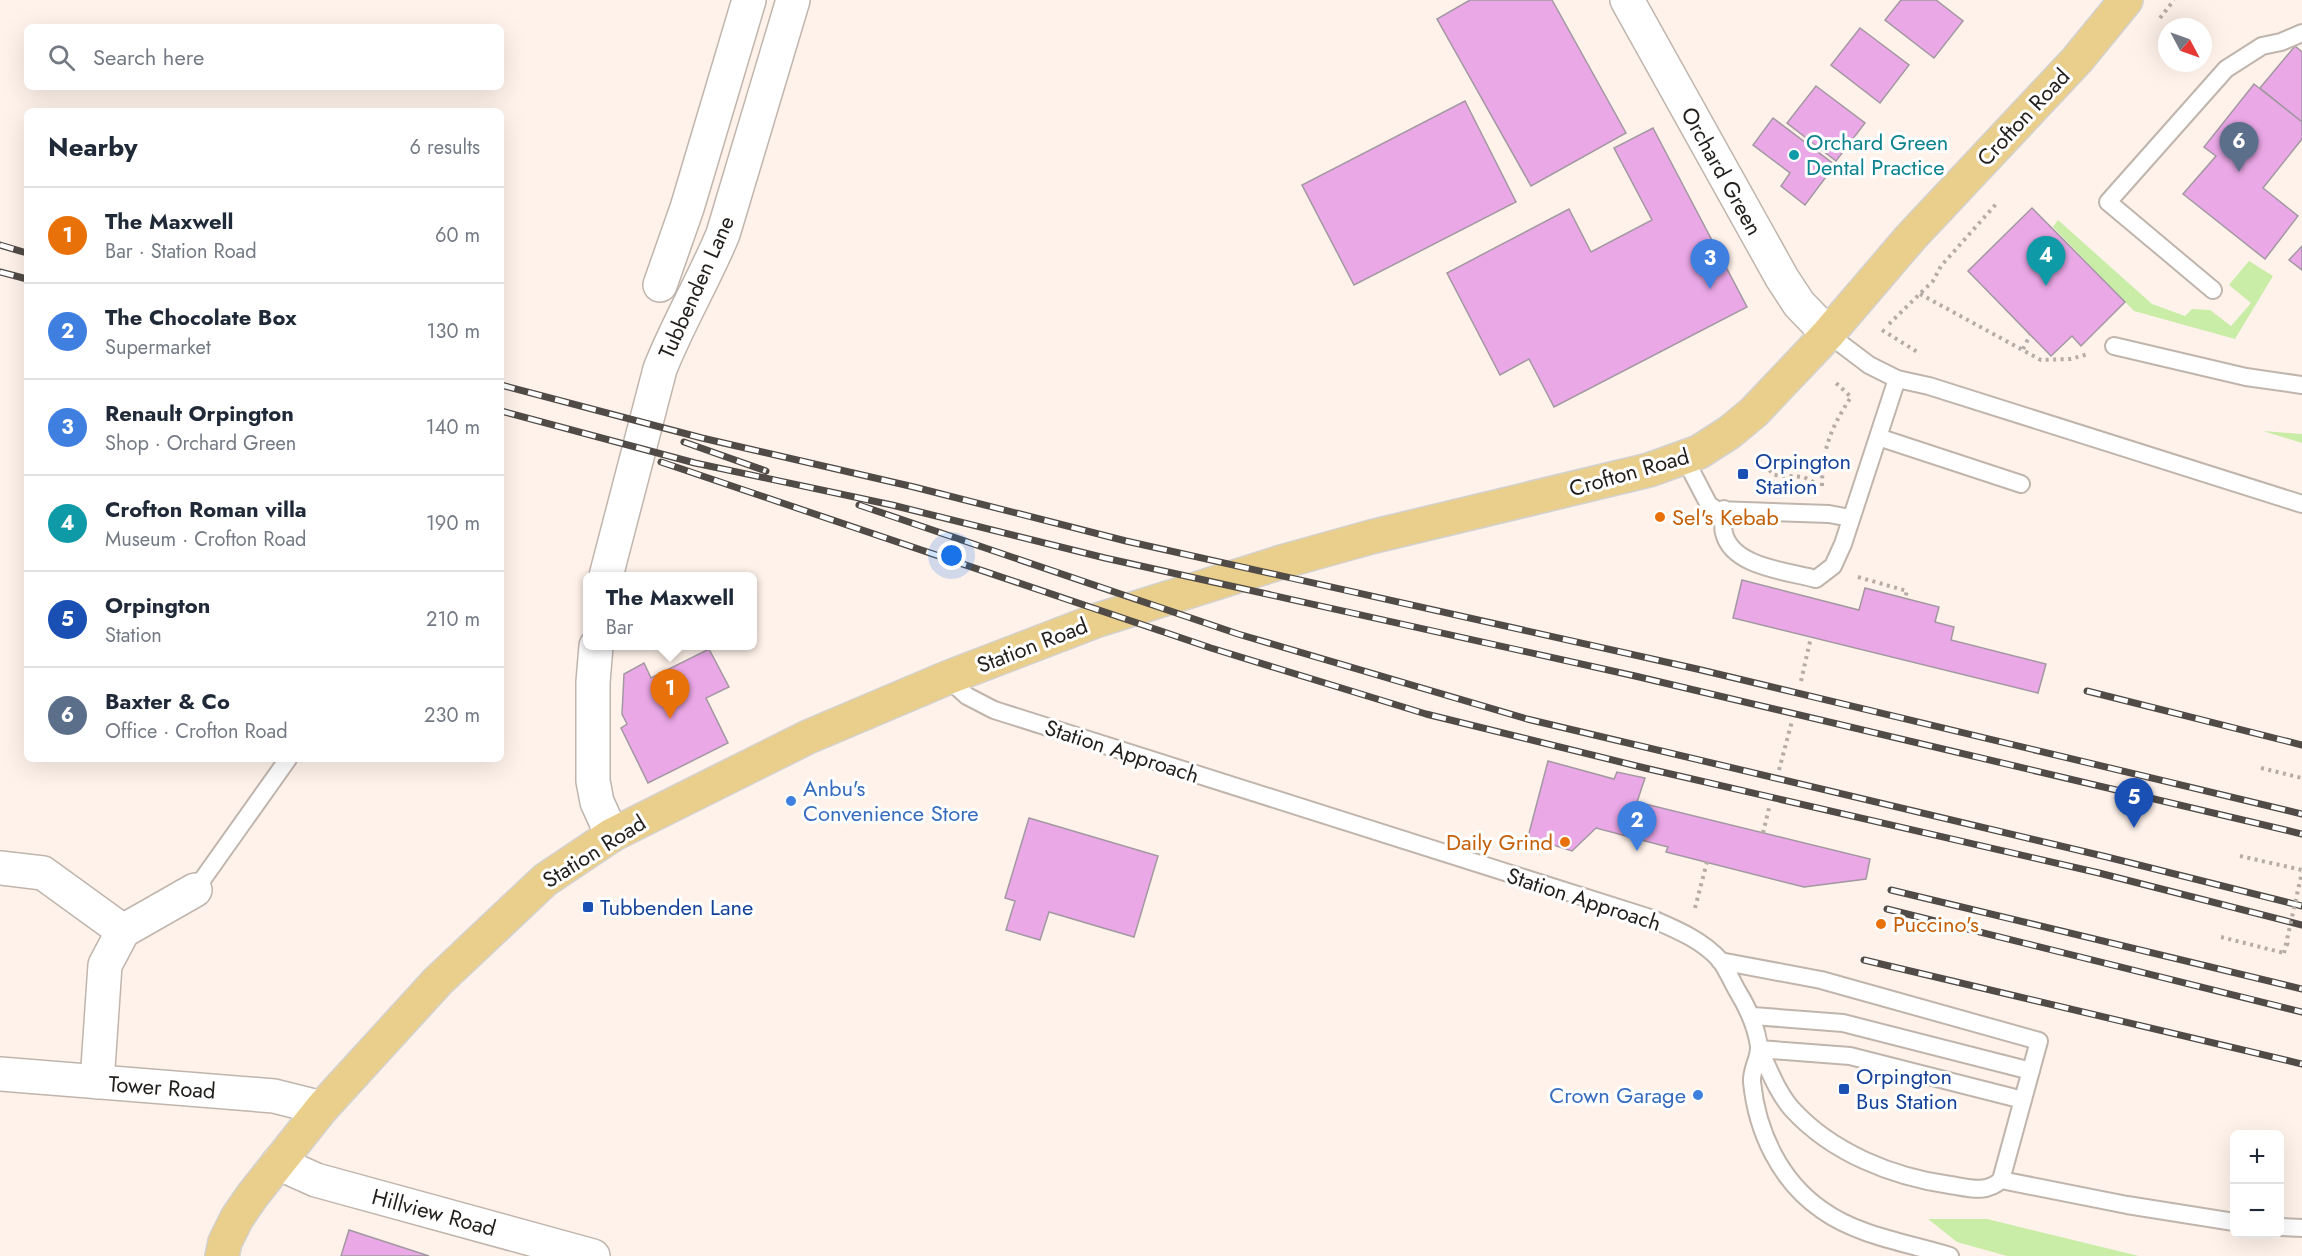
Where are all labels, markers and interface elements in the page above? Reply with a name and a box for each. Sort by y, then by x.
north arrow [2158,18,2212,72]
search box [24,24,504,90]
icon: search [45,41,78,74]
text: Search here [93,41,204,73]
street label: Crofton Road [1969,61,2077,173]
street label: Orchard Green [1673,101,1771,241]
pin: 6 [2220,122,2258,172]
place label: Orchard Green Dental Practice [1806,126,1948,183]
text: Nearby [48,128,137,166]
text: 6 results [410,133,480,162]
marker: Orchard Green Dental Practice [1787,148,1801,162]
text: The Maxwell [105,205,233,237]
street label: Tubbenden Lane [650,210,742,364]
text: 1 [62,221,73,250]
text: 60 m [435,221,480,250]
pin: 4 [2026,236,2066,286]
text: Bar · Station Road [105,237,257,266]
pin: 3 [1690,240,1730,289]
text: The Chocolate Box [105,301,297,333]
text: 2 [61,317,74,346]
text: 130 m [426,317,480,346]
text: Supermarket [105,333,211,362]
text: Renault Orpington [105,397,294,429]
text: 3 [61,413,74,442]
text: 140 m [426,413,480,442]
text: Shop · Orchard Green [105,429,296,458]
street label: Crofton Road [1565,440,1693,504]
place label: Orpington Station [1755,445,1851,502]
marker: Orpington Station [1736,467,1750,481]
text: Crofton Roman villa [105,493,307,525]
place label: Sel's Kebab [1672,501,1779,533]
text: 4 [61,509,74,538]
text: 190 m [426,509,480,538]
marker: Sel's Kebab [1653,510,1667,524]
text: Museum · Crofton Road [105,525,306,554]
your location [937,541,966,570]
popup [583,572,757,650]
text: The Maxwell [606,581,734,613]
text: Orpington [105,589,210,621]
text: 5 [61,605,74,634]
text: 210 m [426,605,480,634]
street label: Station Road [972,609,1092,681]
text: Bar [606,613,633,642]
text: Station [105,621,162,650]
pin: 1 [650,670,690,719]
text: Baxter & Co [105,685,230,717]
text: 6 [61,701,74,730]
text: 230 m [424,701,480,730]
street label: Station Approach [1041,711,1203,791]
text: Office · Crofton Road [105,717,288,746]
place label: Anbu's Convenience Store [803,772,979,829]
pin: 5 [2114,778,2154,828]
marker: Anbu's Convenience Store [784,794,798,808]
pin: 2 [1618,802,1656,851]
street label: Station Road [536,807,652,895]
place label: Daily Grind [1446,826,1553,858]
marker: Daily Grind [1558,835,1572,849]
street label: Station Approach [1503,859,1665,939]
place label: Tubbenden Lane [600,891,753,923]
marker: Tubbenden Lane [581,900,595,914]
place label: Puccino's [1893,908,1979,940]
marker: Puccino's [1874,917,1888,931]
place label: Orpington Bus Station [1856,1060,1958,1117]
street label: Tower Road [107,1067,217,1107]
place label: Crown Garage [1549,1079,1686,1111]
marker: Orpington Bus Station [1837,1082,1851,1096]
marker: Crown Garage [1691,1088,1705,1102]
map controls [2230,1130,2284,1238]
button: + [2230,1130,2284,1184]
street label: Hillview Road [369,1180,499,1244]
button: − [2230,1184,2284,1238]

